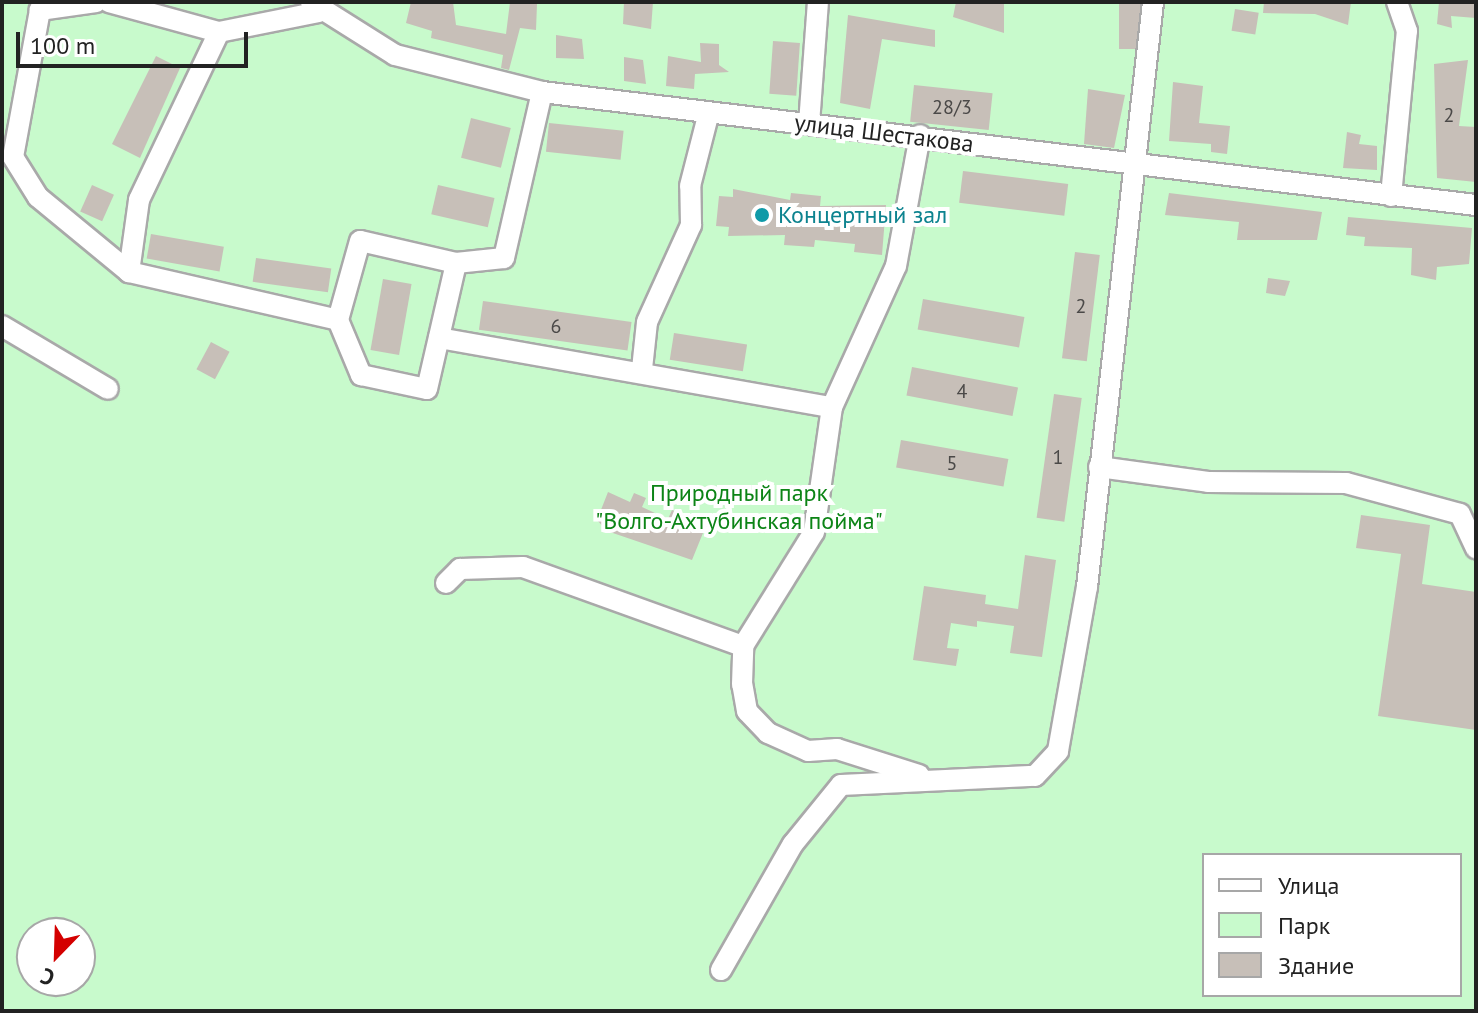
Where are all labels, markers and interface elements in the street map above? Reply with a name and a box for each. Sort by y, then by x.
scale bar [20,16,252,66]
text: 100 m [30,30,95,61]
house number: 28/3 [932,95,972,119]
house number: 2 [1444,103,1454,127]
street label: улица Шестакова [793,108,975,158]
place label: Концертный зал [778,201,947,229]
marker: Концертный зал [753,206,771,224]
house number: 2 [1076,294,1086,318]
house number: 6 [551,314,561,338]
house number: 4 [957,379,967,403]
house number: 1 [1053,445,1063,469]
house number: 5 [947,451,957,475]
park label: Природный парк "Волго-Ахтубинская пойма" [595,479,883,535]
legend [1202,853,1462,997]
text: Улица [1278,870,1339,901]
text: Парк [1278,910,1330,941]
north arrow [16,917,96,997]
text: Здание [1278,950,1354,981]
text: С [36,962,59,993]

